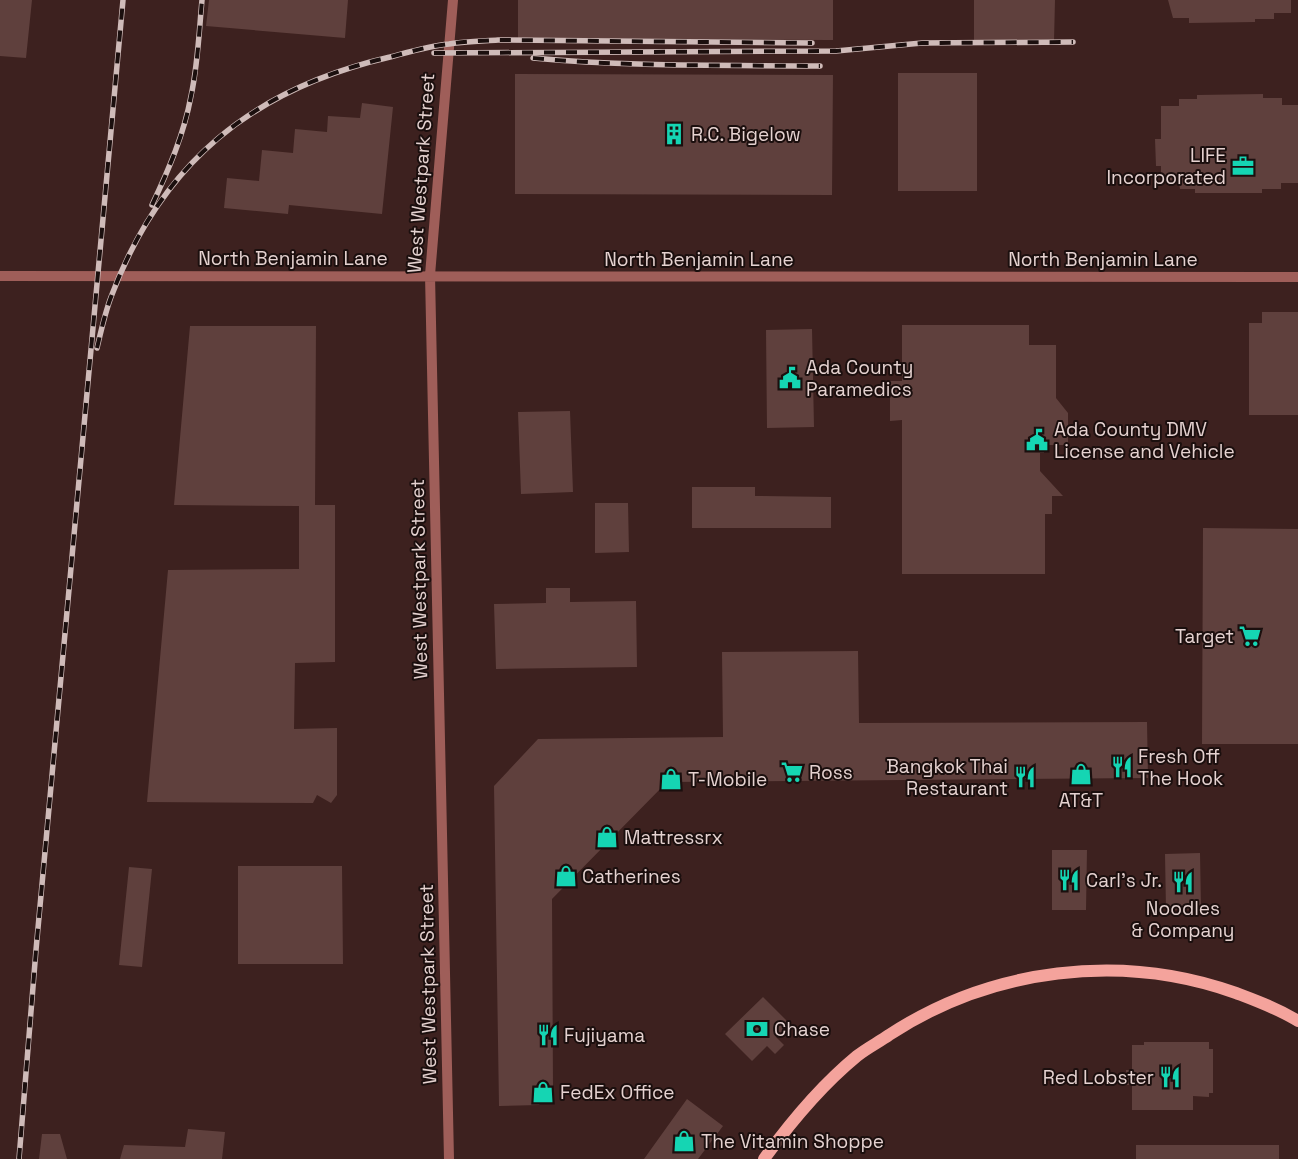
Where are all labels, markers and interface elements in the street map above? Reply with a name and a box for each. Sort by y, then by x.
street label: West Westpark Street [402,72,440,274]
building icon: R.C. Bigelow [661,121,687,147]
place label: R.C. Bigelow [691,122,801,147]
place label: LIFE Incorporated [1106,143,1226,190]
office icon: LIFE Incorporated [1230,153,1256,179]
street label: North Benjamin Lane [198,246,388,271]
street label: North Benjamin Lane [604,247,794,272]
street label: North Benjamin Lane [1008,247,1198,272]
place label: Ada County Paramedics [806,355,913,402]
public building icon: Ada County Paramedics [777,365,803,391]
place label: Ada County DMV License and Vehicle [1054,417,1235,464]
public building icon: Ada County DMV License and Vehicle [1024,427,1050,453]
street label: West Westpark Street [405,479,433,679]
supermarket icon: Target [1237,623,1263,649]
place label: Target [1175,624,1234,649]
place label: Fresh Off The Hook [1138,744,1223,791]
place label: Bangkok Thai Restaurant [886,754,1008,801]
restaurant icon: Fresh Off The Hook [1109,754,1135,780]
supermarket icon: Ross [779,759,805,785]
place label: Ross [809,760,853,785]
shop icon: AT&T [1068,761,1094,787]
restaurant icon: Bangkok Thai Restaurant [1012,764,1038,790]
shop icon: T-Mobile [658,766,684,792]
place label: T-Mobile [688,767,767,792]
place label: AT&T [1059,788,1103,813]
shop icon: Mattressrx [594,824,620,850]
place label: Mattressrx [624,825,723,850]
shop icon: Catherines [553,863,579,889]
place label: Catherines [582,864,681,889]
restaurant icon: Carl's Jr. [1056,867,1082,893]
place label: Carl's Jr. [1086,868,1162,893]
restaurant icon: Noodles & Company [1170,869,1196,895]
street label: West Westpark Street [414,884,442,1084]
place label: Noodles & Company [1132,896,1234,943]
bank icon: Chase [744,1016,770,1042]
place label: Chase [774,1017,830,1042]
restaurant icon: Fujiyama [535,1022,561,1048]
place label: Fujiyama [564,1023,645,1048]
restaurant icon: Red Lobster [1157,1064,1183,1090]
place label: Red Lobster [1043,1065,1154,1090]
shop icon: FedEx Office [530,1079,556,1105]
place label: FedEx Office [560,1080,675,1105]
shop icon: The Vitamin Shoppe [671,1128,697,1154]
place label: The Vitamin Shoppe [701,1129,884,1154]

